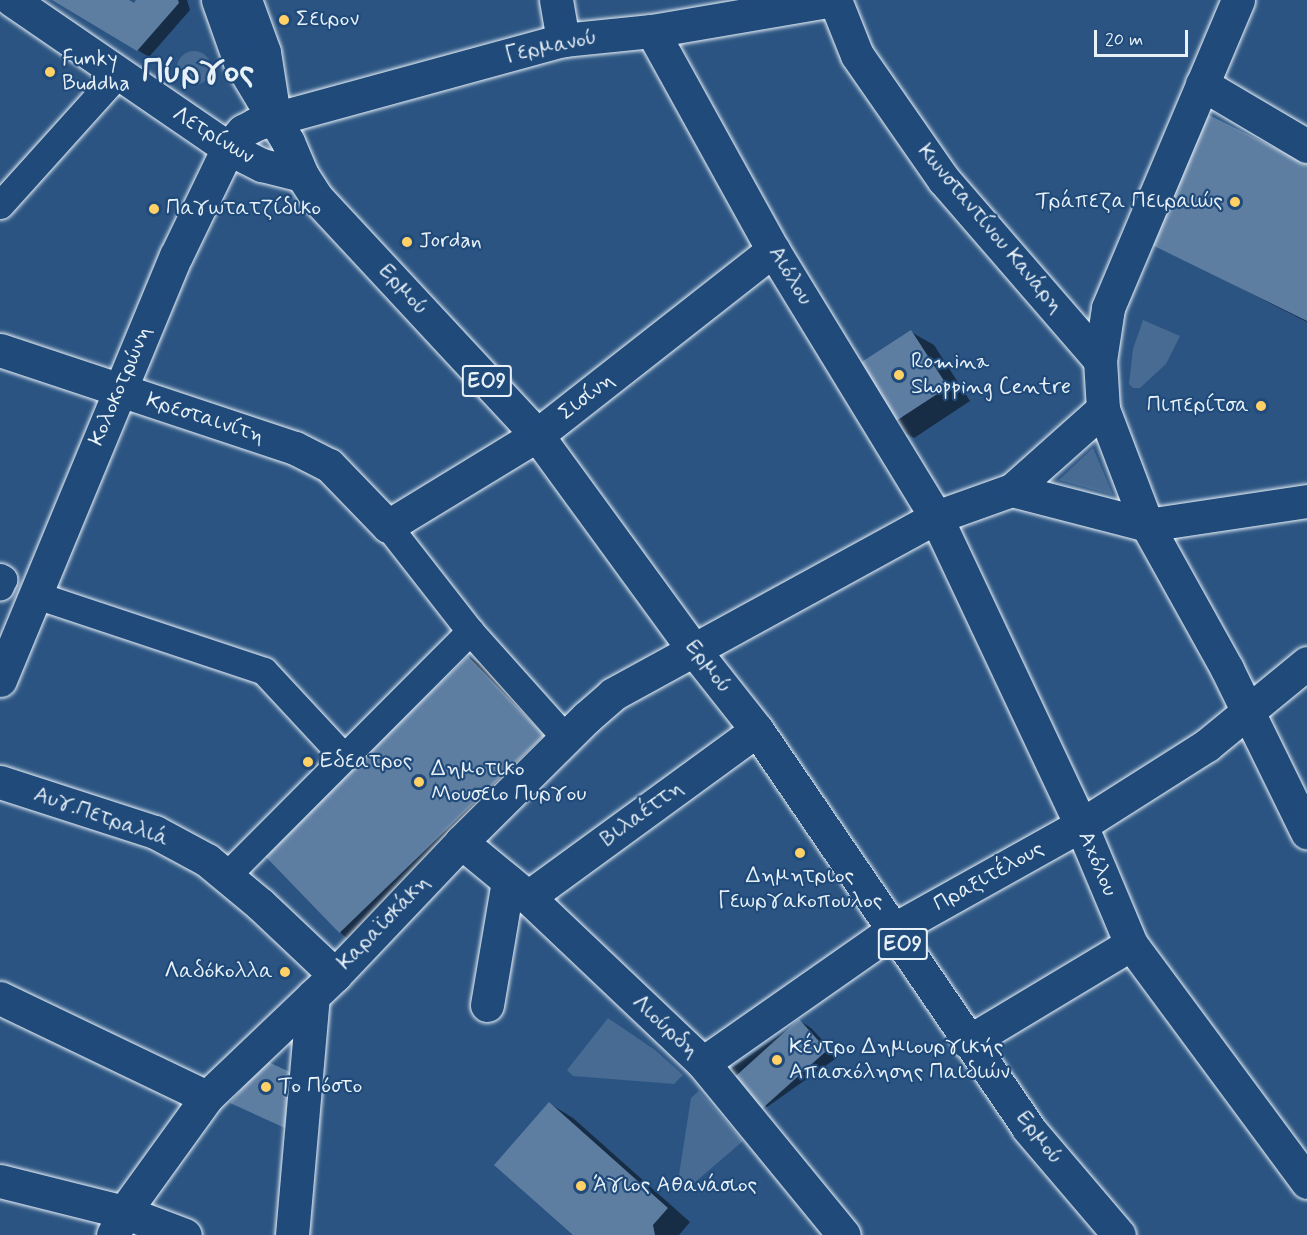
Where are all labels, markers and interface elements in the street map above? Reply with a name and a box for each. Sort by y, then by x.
place label: Σειρον [296,7,359,33]
marker: Σειρον [277,13,291,27]
scale bar [1097,18,1192,56]
street label: Γερμανού [503,24,599,70]
text: 20 m [1105,28,1143,52]
place label: Funky Buddha [62,46,130,98]
district label: Πύργος [142,53,254,93]
marker: Funky Buddha [43,65,57,79]
street label: Λετρίνων [167,101,259,171]
street label: Κωνσταντίνου Κανάρη [911,139,1069,319]
place label: Τράπεζα Πειραιώς [1035,189,1223,215]
marker: Τράπεζα Πειραιώς [1228,195,1242,209]
place label: Παγωτατζίδικο [166,196,321,222]
marker: Παγωτατζίδικο [147,202,161,216]
place label: Jordan [419,229,482,255]
marker: Jordan [400,235,414,249]
street label: Αιόλου [762,242,818,310]
street label: Ερμού [373,259,433,321]
street label: Κολοκοτρώνη [84,322,158,450]
place label: Romina Shopping Centre [911,349,1067,400]
road number: ΕΟ9 [462,363,512,399]
street label: Σισίνη [554,367,620,427]
marker: Romina Shopping Centre [892,368,906,382]
street label: Κρεσταινίτη [143,388,267,450]
place label: Πιπερίτσα [1147,393,1249,419]
marker: Πιπερίτσα [1254,399,1268,413]
street label: Ερμού [679,635,737,699]
place label: Εδεατρος [320,749,412,775]
marker: Εδεατρος [301,755,315,769]
place label: Δημοτικο Μουσειο Πυργου [431,756,586,807]
marker: Δημοτικο Μουσειο Πυργου [412,775,426,789]
street label: Βιλαέττη [596,775,688,853]
street label: Αυγ.Πετραλιά [30,782,172,852]
street label: Αχόλου [1072,828,1122,900]
street label: Πραξιτέλους [929,836,1049,918]
marker: Δημητριος Γεωργακοπουλος [793,846,807,860]
place label: Δημητριος Γεωργακοπουλος [718,863,882,914]
street label: Καραϊσκάκη [332,870,436,976]
road number: ΕΟ9 [878,926,928,962]
place label: Λαδόκολλα [164,959,273,985]
marker: Λαδόκολλα [278,965,292,979]
street label: Λιούρδη [626,989,704,1065]
place label: Κέντρο Δημιουργικής Απασχόλησης Παιδιών [789,1034,1010,1086]
marker: Κέντρο Δημιουργικής Απασχόλησης Παιδιών [770,1053,784,1067]
place label: Το Πόστο [278,1074,362,1100]
marker: Το Πόστο [259,1080,273,1094]
street label: Ερμού [1010,1106,1068,1170]
place label: Άγιος Αθανάσιος [593,1173,757,1199]
marker: Άγιος Αθανάσιος [574,1179,588,1193]

